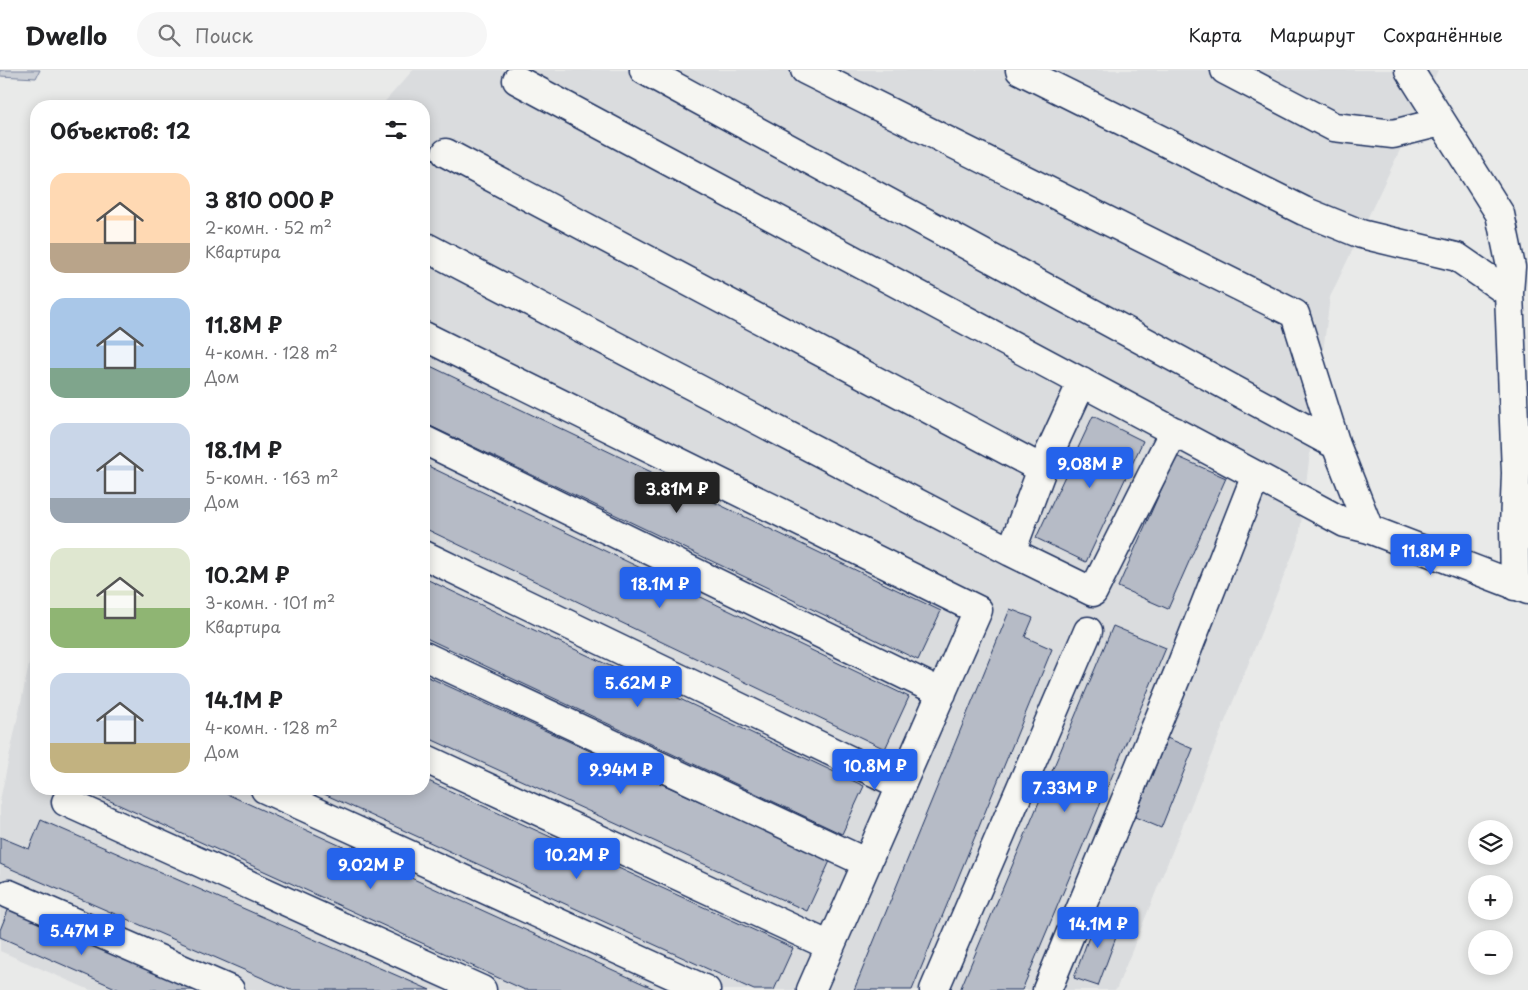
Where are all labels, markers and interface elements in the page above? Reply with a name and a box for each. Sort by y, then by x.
search box [137,12,487,57]
text: Dwello [25,17,107,53]
icon: search [155,21,183,49]
text: Поиск [195,21,253,49]
text: Карта [1189,21,1241,48]
text: Маршрут [1269,21,1355,48]
text: Сохранённые [1383,21,1503,48]
text: Объектов: 12 [50,114,191,146]
icon: filters [382,116,410,144]
text: 3 810 000 ₽ [205,183,334,215]
icon: home [90,193,150,253]
text: 2-комн. · 52 m² [205,215,332,239]
text: Квартира [205,239,280,263]
text: 11.8M ₽ [205,308,282,340]
icon: home [90,318,150,378]
text: 4-комн. · 128 m² [205,340,338,364]
text: Дом [205,364,239,388]
text: 18.1M ₽ [205,433,282,465]
icon: home [90,443,150,503]
pin: 9.08M ₽ [1044,446,1136,489]
text: 9.08M ₽ [1057,451,1123,475]
text: 5-комн. · 163 m² [205,465,339,489]
pin: 3.81M ₽ [631,472,723,514]
text: 3.81M ₽ [646,476,708,500]
text: Дом [205,489,239,513]
pin: 11.8M ₽ [1385,534,1477,576]
text: 11.8M ₽ [1402,538,1460,562]
text: 10.2M ₽ [205,558,289,590]
pin: 18.1M ₽ [614,566,706,609]
icon: home [90,568,150,628]
text: 18.1M ₽ [631,571,689,595]
text: 3-комн. · 101 m² [205,590,335,614]
text: Квартира [205,614,280,638]
pin: 5.62M ₽ [592,666,684,708]
text: 5.62M ₽ [605,670,671,694]
text: 14.1M ₽ [205,683,283,715]
icon: home [90,693,150,753]
text: 4-комн. · 128 m² [205,715,338,739]
text: Дом [205,739,239,763]
pin: 10.8M ₽ [829,748,921,791]
pin: 9.94M ₽ [575,752,667,795]
text: 10.8M ₽ [843,753,907,777]
text: 9.94M ₽ [589,757,653,781]
pin: 7.33M ₽ [1019,770,1111,813]
text: 7.33M ₽ [1033,775,1097,799]
map controls [1468,820,1513,975]
button: layers [1468,820,1513,865]
pin: 10.2M ₽ [531,838,623,880]
text: 10.2M ₽ [545,842,609,866]
pin: 9.02M ₽ [325,848,417,890]
text: 9.02M ₽ [338,852,404,876]
button: + [1468,875,1513,920]
pin: 14.1M ₽ [1052,906,1144,949]
text: 14.1M ₽ [1068,911,1128,935]
pin: 5.47M ₽ [36,914,128,956]
text: 5.47M ₽ [50,918,114,942]
button: − [1468,930,1513,975]

